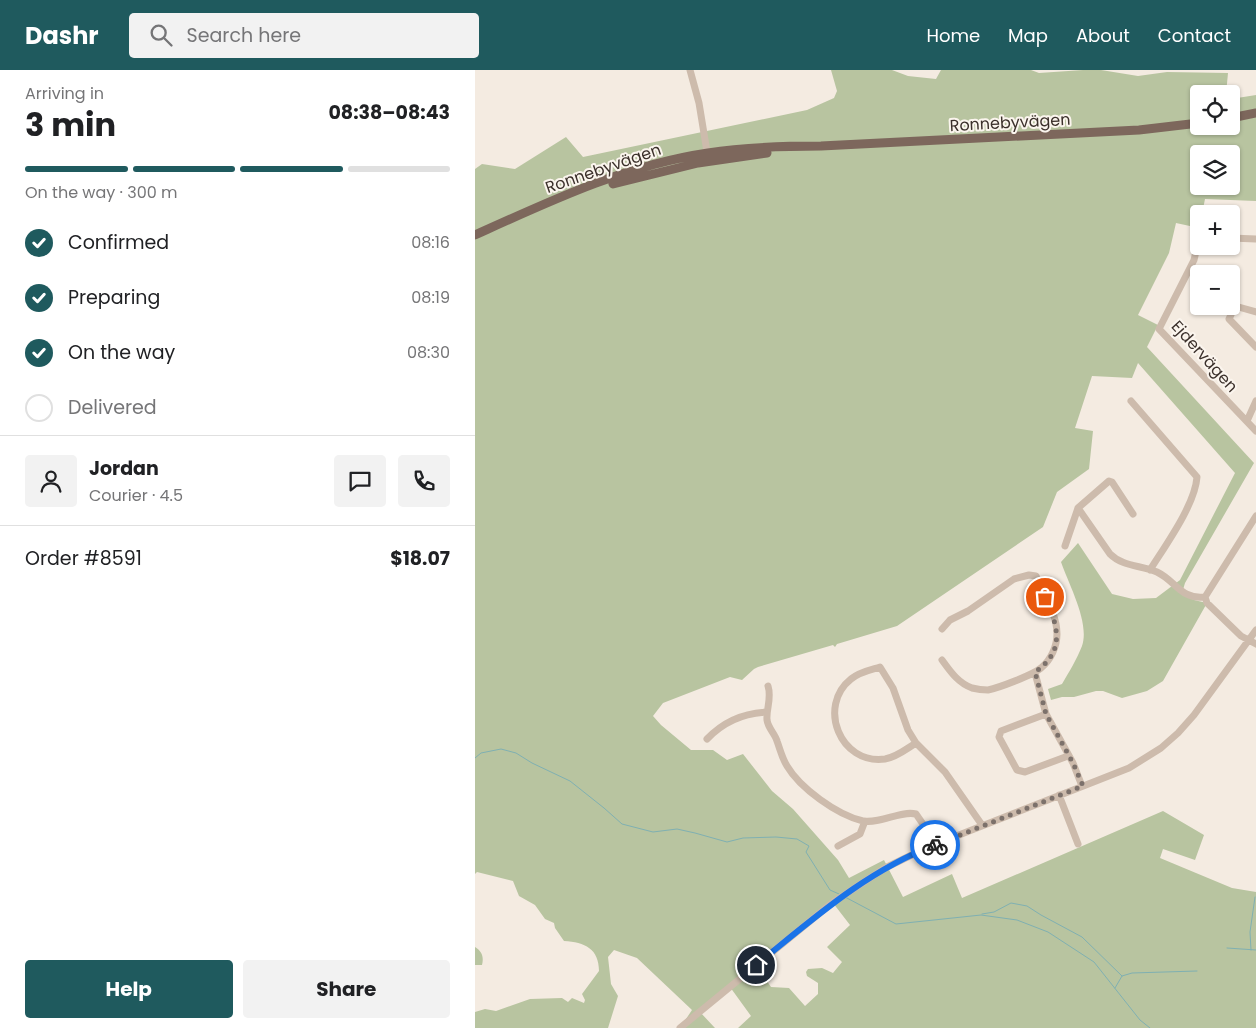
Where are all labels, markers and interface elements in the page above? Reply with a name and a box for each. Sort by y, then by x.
search box [129,13,479,58]
text: Dashr [25,19,99,52]
icon: search [147,21,175,49]
text: Search here [187,22,301,49]
text: Home [926,23,980,48]
text: Map [1008,23,1048,48]
text: About [1076,23,1130,48]
text: Contact [1158,23,1231,48]
text: Arriving in [25,82,104,105]
map controls [1190,85,1240,315]
button: locate [1190,85,1240,135]
text: 08:38–08:43 [328,99,450,126]
text: 3 min [25,102,116,147]
street label: Ronnebyvägen [949,108,1071,137]
street label: Ronnebyvägen [542,138,664,199]
button: layers [1190,145,1240,195]
text: On the way · 300 m [25,181,178,204]
button: + [1190,205,1240,255]
icon: check [25,229,53,257]
text: Confirmed [68,229,169,256]
text: 08:16 [411,231,450,254]
button: − [1190,265,1240,315]
icon: check [25,284,53,312]
text: Preparing [68,284,160,311]
text: 08:19 [411,286,450,309]
street label: Ejdervägen [1166,315,1243,397]
icon: check [25,339,53,367]
text: On the way [68,339,175,366]
text: 08:30 [407,341,450,364]
text: Delivered [68,394,157,421]
button: person [25,455,77,507]
text: Jordan [89,455,159,482]
button: chat [334,455,386,507]
button: phone [398,455,450,507]
text: Courier · 4.5 [89,484,183,507]
text: Order #8591 [25,545,142,572]
text: $18.07 [390,545,450,572]
pin [1024,576,1066,618]
icon: bag [1031,583,1059,611]
courier [910,820,960,870]
icon: bike [921,831,949,859]
pin [735,944,777,986]
icon: home [742,951,770,979]
button: Help [25,960,233,1018]
button: Share [243,960,450,1018]

